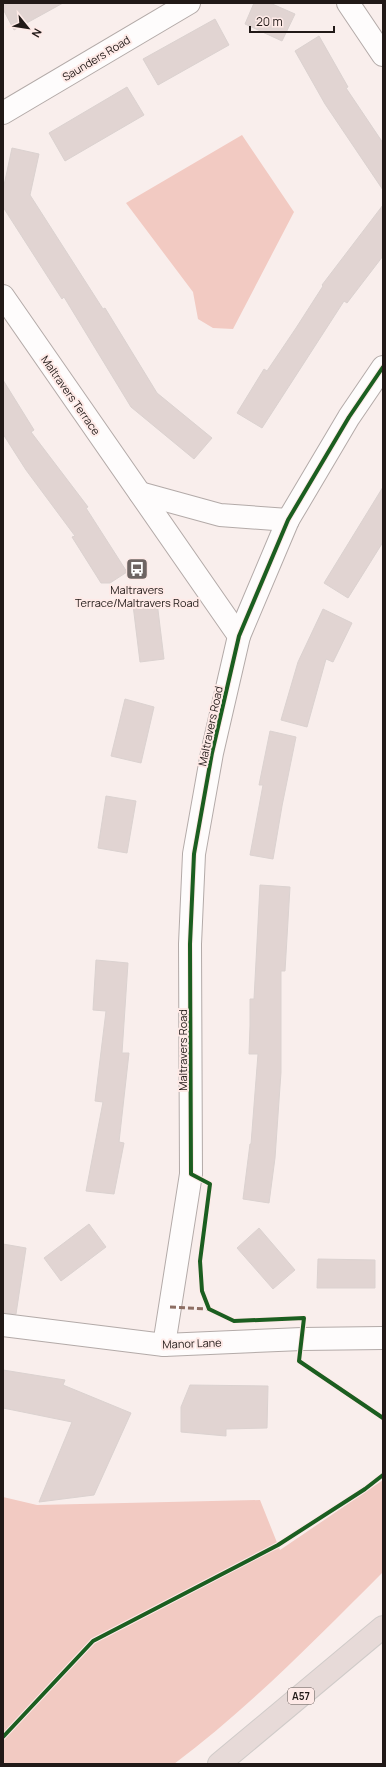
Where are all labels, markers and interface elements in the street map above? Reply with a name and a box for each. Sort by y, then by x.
north arrow [8,8,48,48]
scale bar [250,8,334,34]
text: 20 m [256,13,283,30]
text: N [29,26,46,41]
street label: Saunders Road [59,32,133,84]
street label: Maltravers Terrace [38,352,104,438]
bus stop icon: Maltravers Terrace/Maltravers Road [124,556,150,582]
place label: Maltravers Terrace/Maltravers Road [75,582,199,610]
street label: Maltravers Road [194,685,226,767]
street label: Maltravers Road [175,1009,190,1091]
street label: Manor Lane [162,1334,222,1352]
road number: A57 [288,1688,314,1704]

